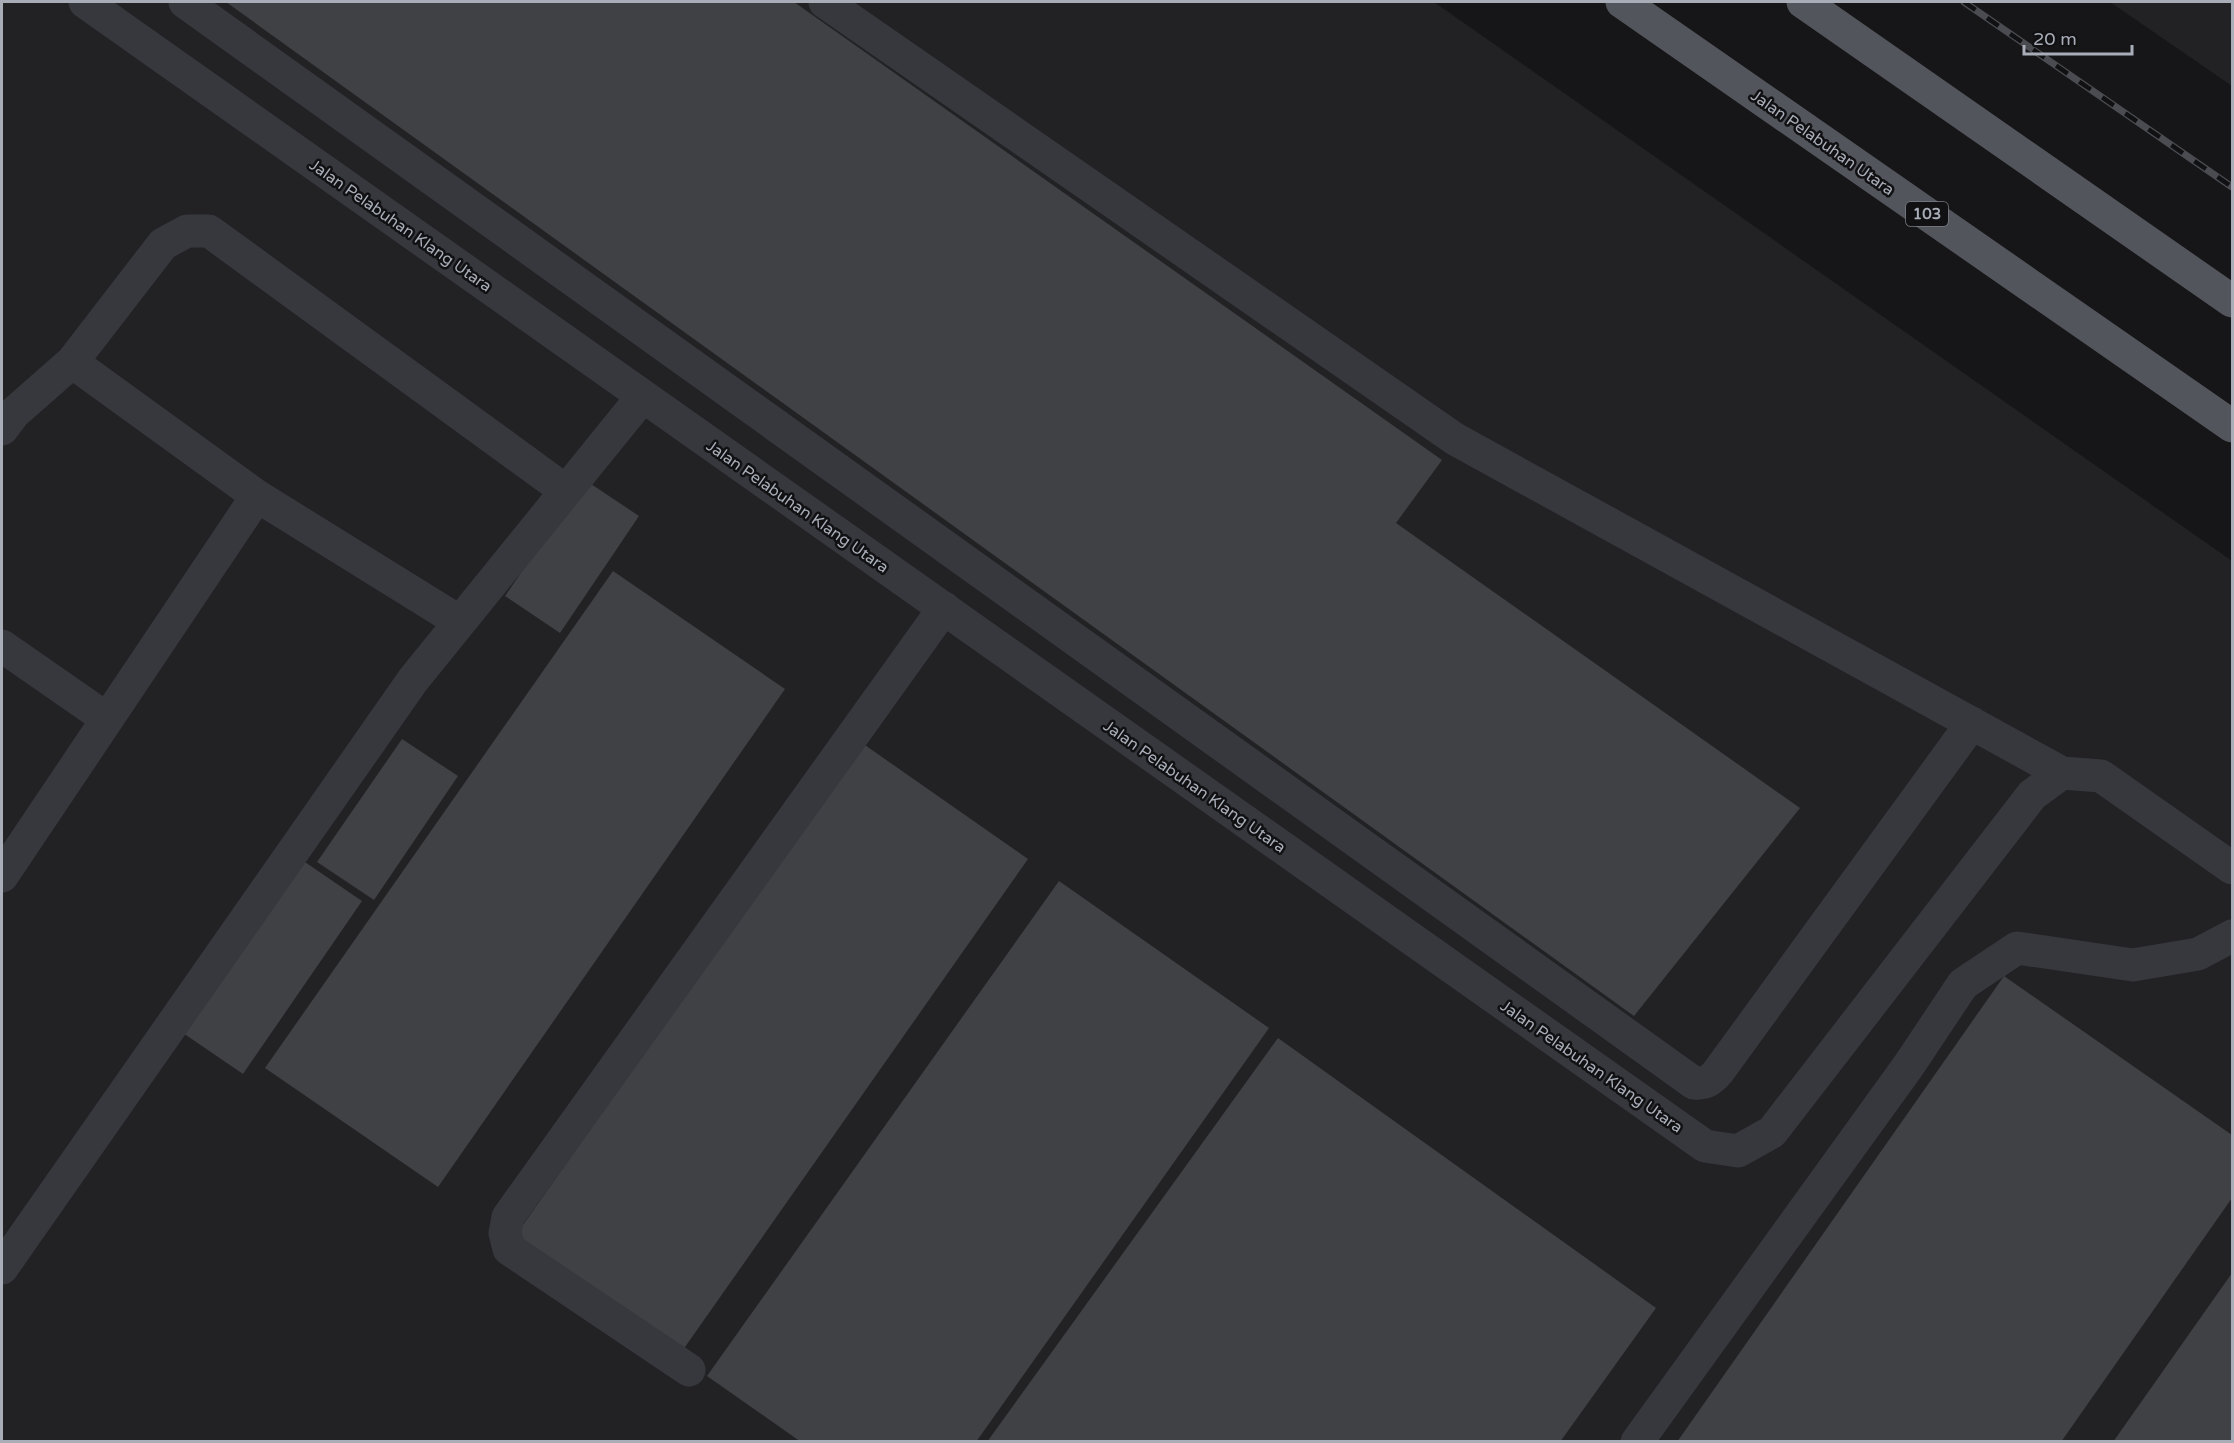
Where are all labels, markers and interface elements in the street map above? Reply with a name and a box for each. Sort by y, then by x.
scale bar [2024,18,2132,56]
text: 20 m [2033,28,2077,50]
street label: Jalan Pelabuhan Utara [1747,86,1898,200]
street label: Jalan Pelabuhan Klang Utara [305,155,496,297]
road number: 103 [1906,202,1948,226]
street label: Jalan Pelabuhan Klang Utara [702,436,893,578]
street label: Jalan Pelabuhan Klang Utara [1099,716,1290,858]
street label: Jalan Pelabuhan Klang Utara [1496,996,1687,1138]

